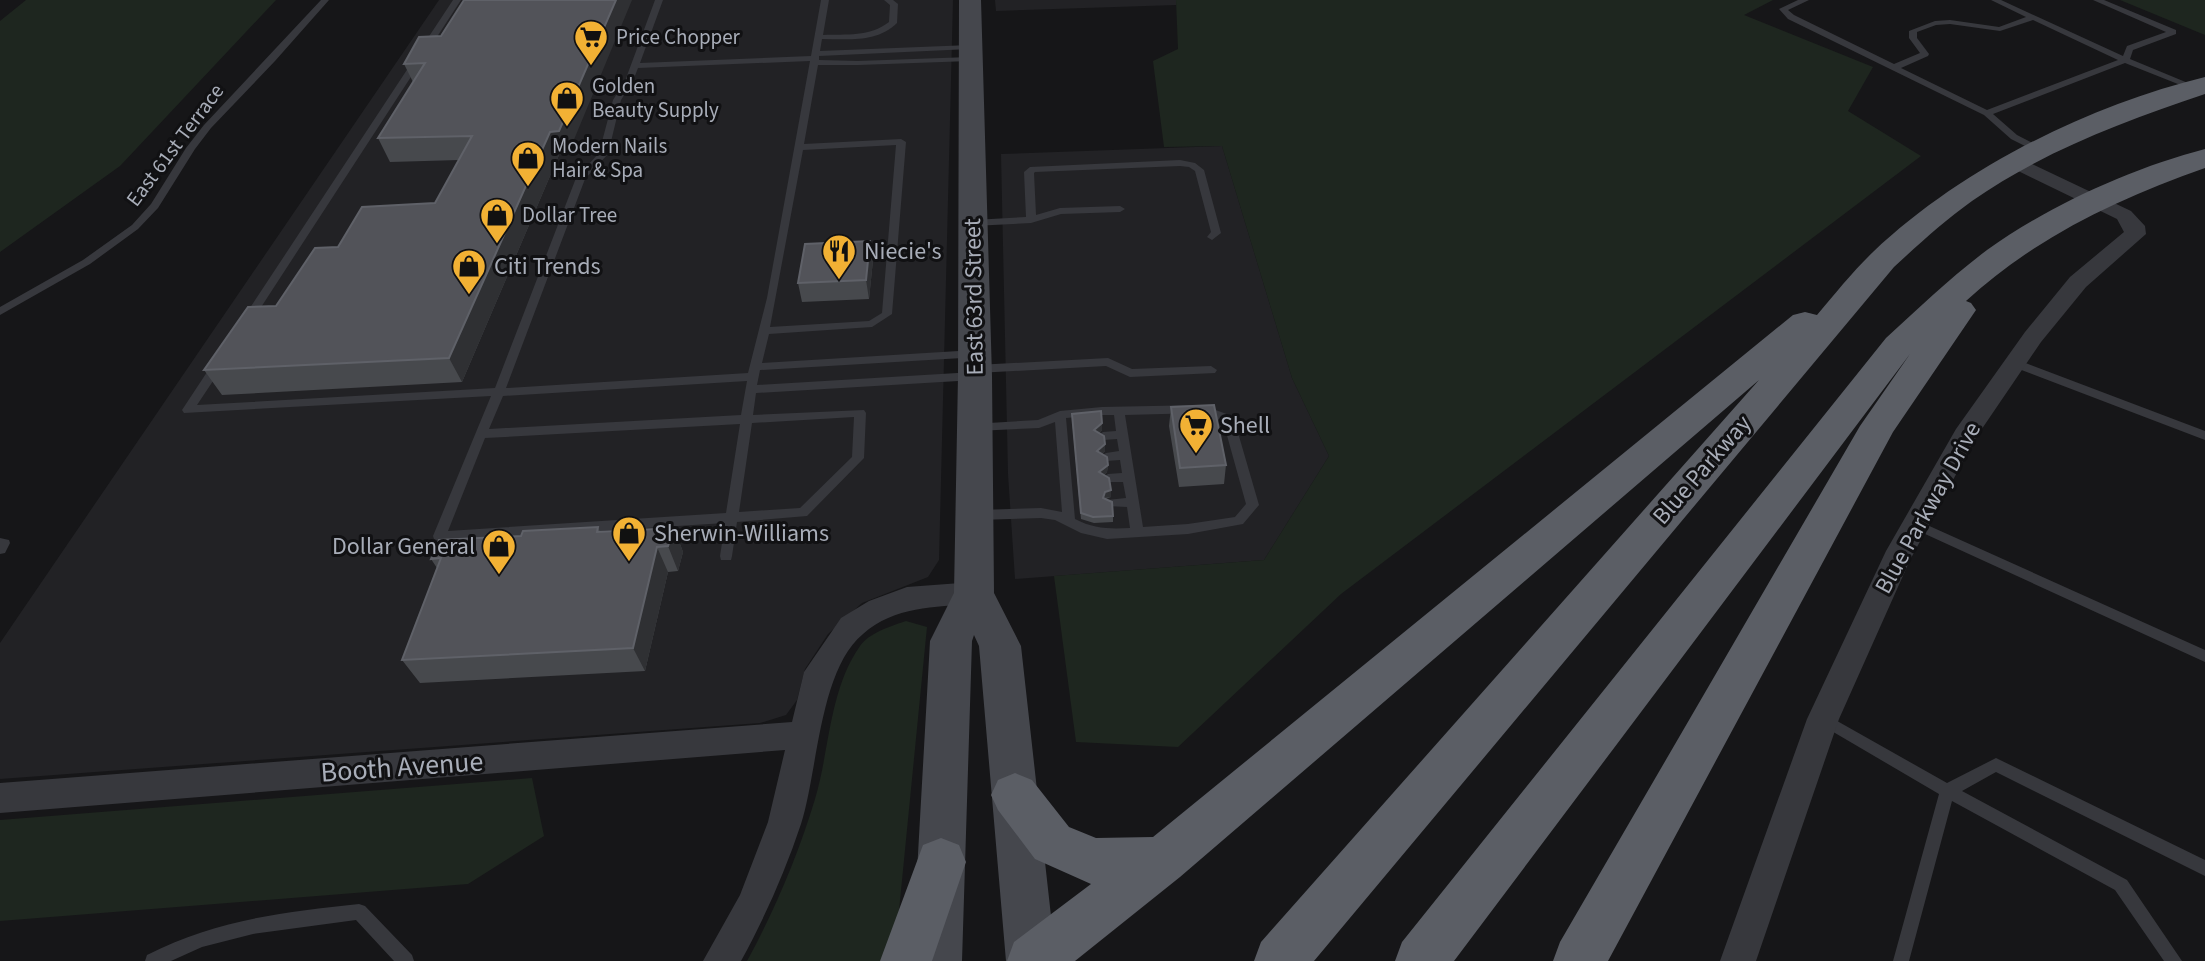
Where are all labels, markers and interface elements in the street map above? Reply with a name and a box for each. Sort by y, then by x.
supermarket icon: Price Chopper [572,18,610,67]
place label: Price Chopper [616,22,741,52]
place label: Golden Beauty Supply [592,71,719,125]
street label: East 61st Terrace [119,78,231,212]
shop icon: Golden Beauty Supply [548,79,586,128]
place label: Modern Nails Hair & Spa [552,131,667,185]
shop icon: Modern Nails Hair & Spa [509,139,547,188]
shop icon: Dollar Tree [478,196,516,245]
place label: Dollar Tree [522,200,617,230]
street label: East 63rd Street [955,218,993,376]
restaurant icon: Niecie's [820,232,858,281]
place label: Niecie's [864,234,942,269]
shop icon: Citi Trends [450,247,488,296]
place label: Citi Trends [494,249,601,284]
supermarket icon: Shell [1177,406,1215,455]
place label: Shell [1220,408,1270,443]
street label: Blue Parkway [1644,408,1760,532]
street label: Blue Parkway Drive [1866,416,1990,600]
shop icon: Sherwin-Williams [610,514,648,563]
place label: Sherwin-Williams [654,516,829,551]
shop icon: Dollar General [480,527,518,576]
place label: Dollar General [332,529,475,564]
street label: Booth Avenue [319,741,485,793]

